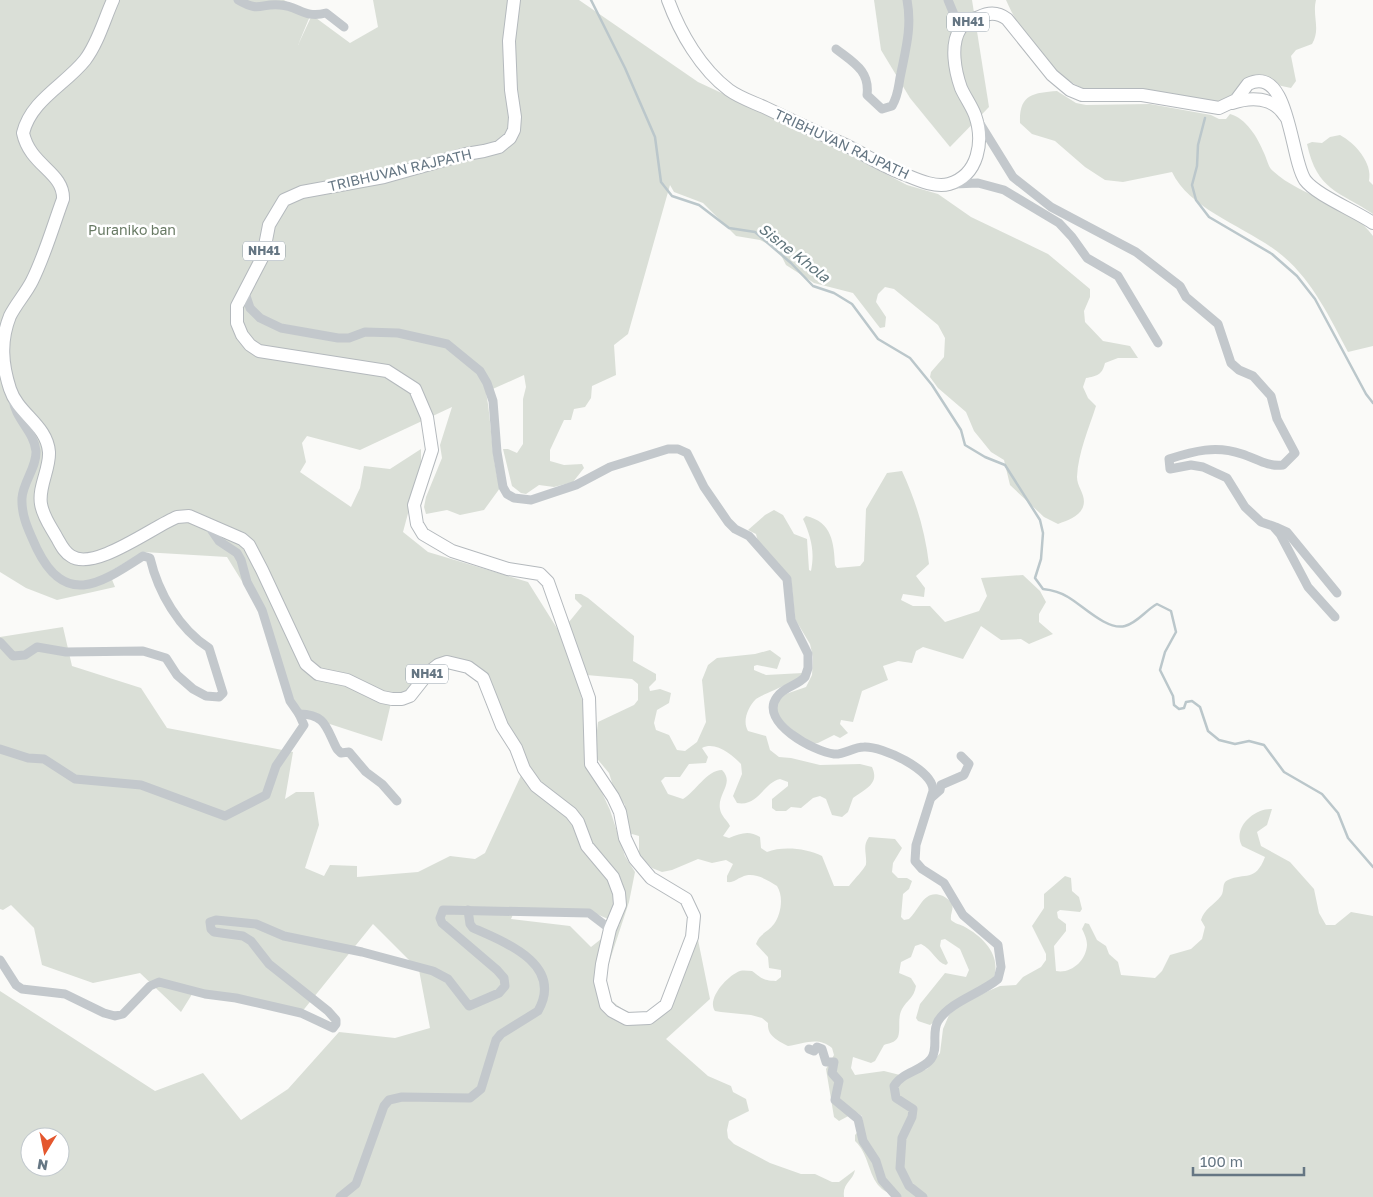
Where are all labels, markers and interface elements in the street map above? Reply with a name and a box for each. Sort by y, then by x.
road number: NH41 [947,13,989,32]
street label: TRIBHUVAN RAJPATH [772,105,912,182]
street label: TRIBHUVAN RAJPATH [326,145,473,194]
water label: Sisne Khola [756,219,834,286]
park label: Puraniko ban [88,221,176,238]
road number: NH41 [243,242,285,260]
road number: NH41 [406,664,448,684]
north arrow [20,1127,70,1177]
scale bar [1193,1144,1304,1176]
text: 100 m [1200,1152,1243,1170]
text: N [36,1156,49,1175]

